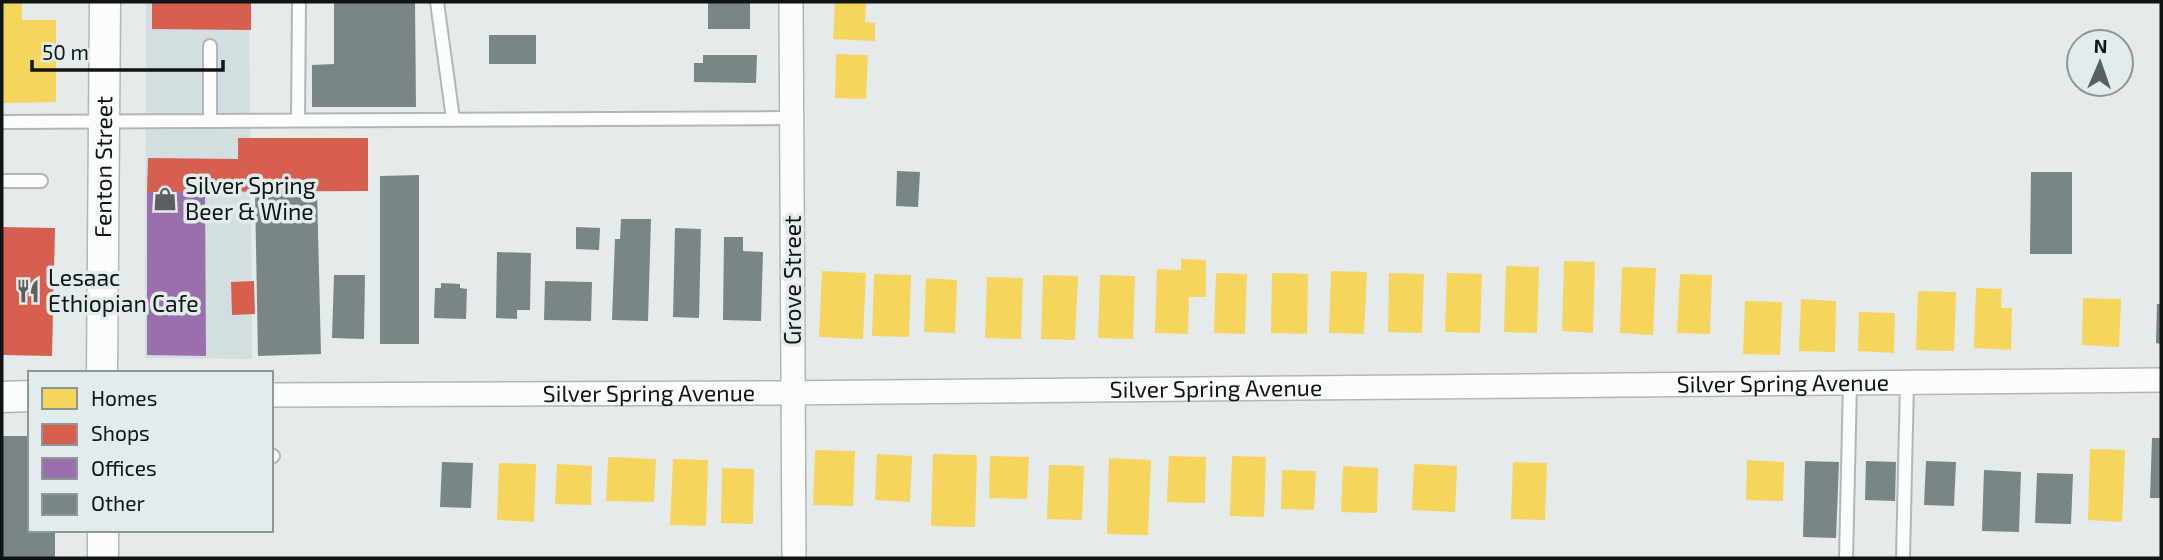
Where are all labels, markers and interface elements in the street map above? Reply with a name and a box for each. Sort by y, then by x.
scale bar [32,28,222,72]
north arrow [2065,28,2135,98]
text: N [2093,34,2108,57]
text: 50 m [42,39,89,64]
street label: Fenton Street [88,96,117,238]
place label: Silver Spring Beer & Wine [185,171,316,225]
shop icon: Silver Spring Beer & Wine [151,185,179,213]
street label: Grove Street [778,215,806,345]
place label: Lesaac Ethiopian Cafe [48,263,199,317]
restaurant icon: Lesaac Ethiopian Cafe [14,277,42,305]
street label: Silver Spring Avenue [1677,368,1889,398]
legend [28,371,273,532]
street label: Silver Spring Avenue [1110,373,1322,403]
street label: Silver Spring Avenue [543,378,755,407]
text: Homes [91,385,157,410]
text: Shops [91,420,150,445]
text: Offices [91,455,157,480]
text: Other [91,490,146,515]

